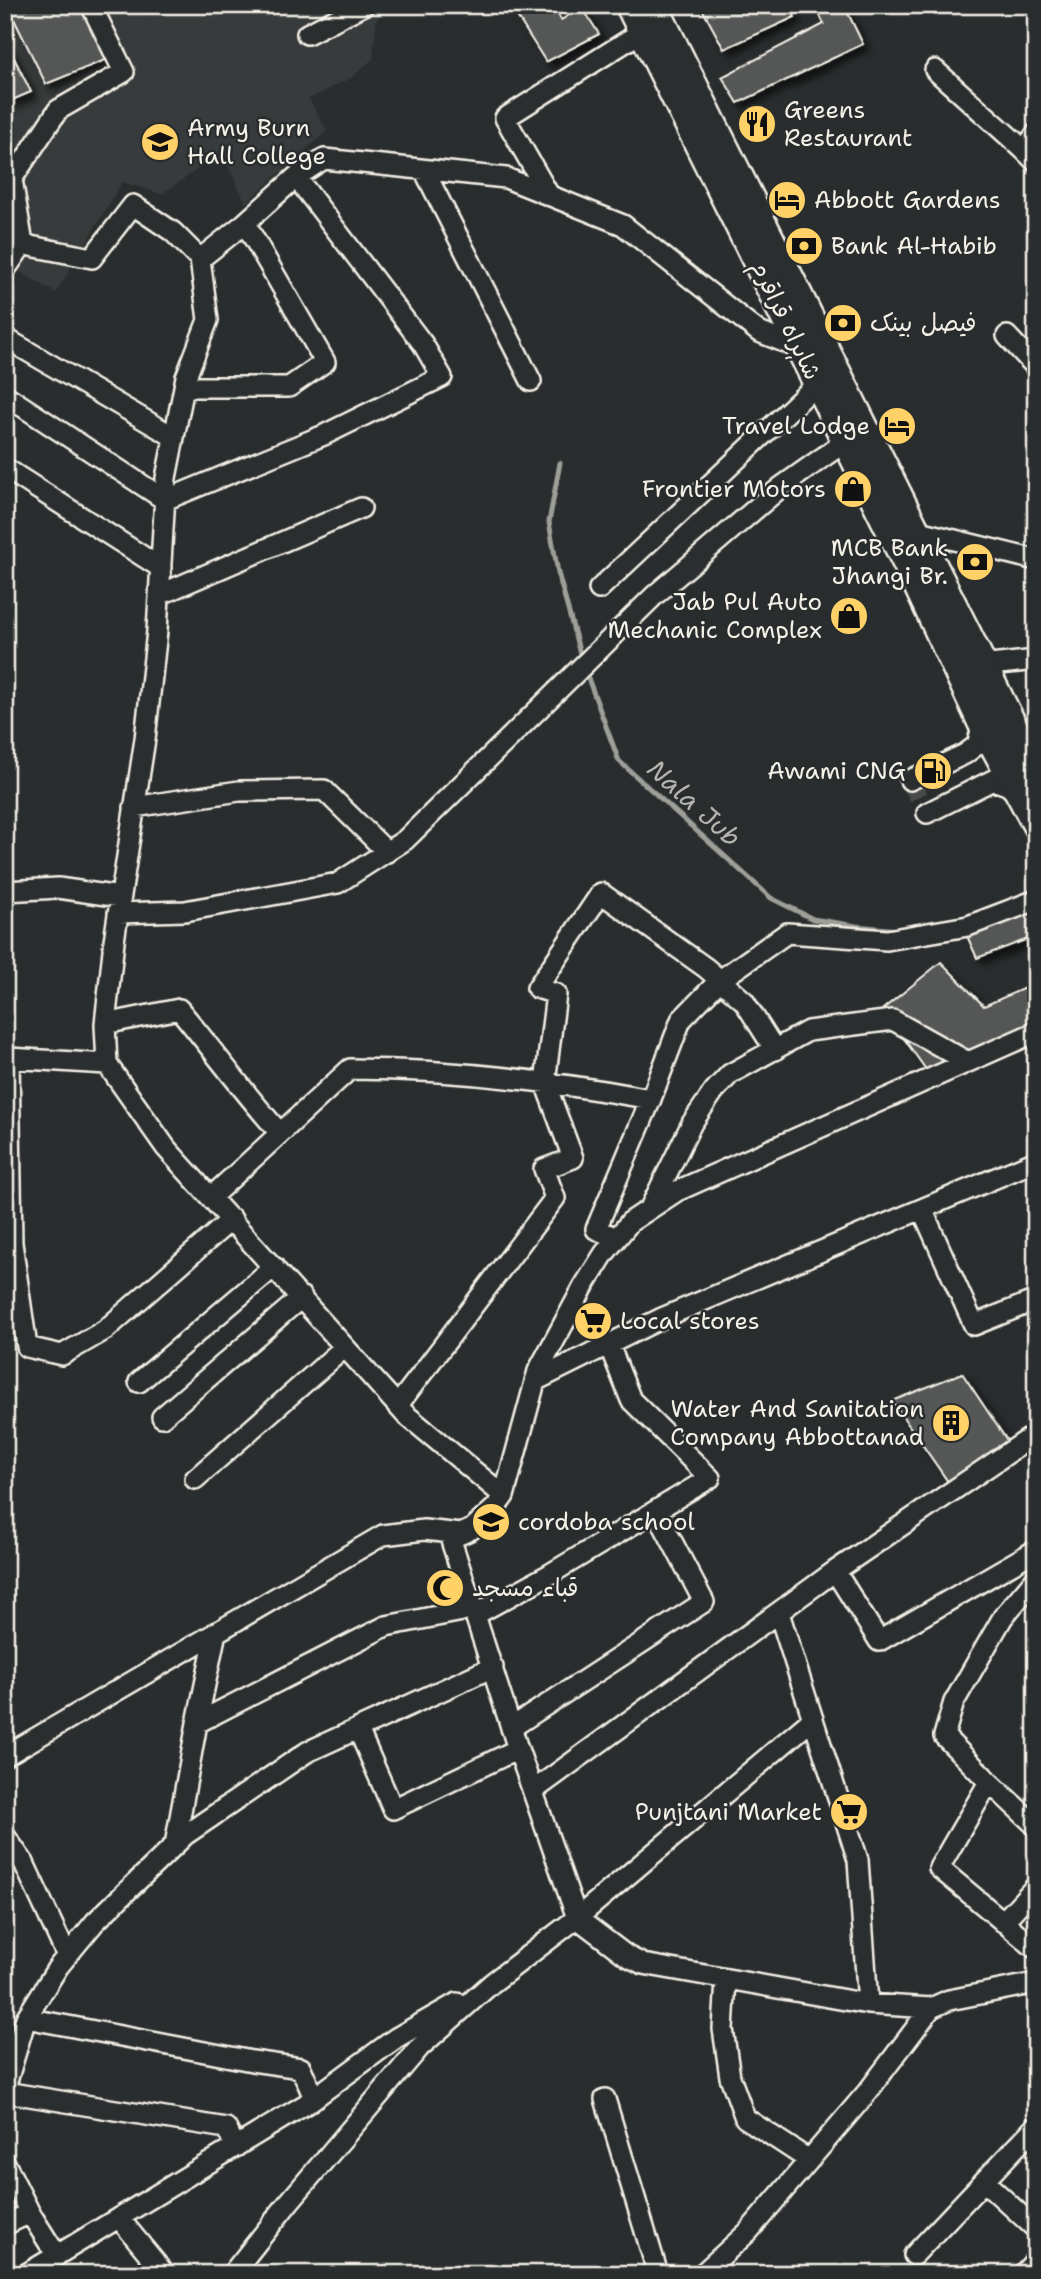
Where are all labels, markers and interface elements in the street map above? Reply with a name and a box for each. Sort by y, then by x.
place label: Greens Restaurant [784,94,912,154]
restaurant icon: Greens Restaurant [736,103,778,145]
place label: Army Burn Hall College [187,112,326,172]
school or university icon: Army Burn Hall College [139,121,181,163]
hotel icon: Abbott Gardens [766,179,808,221]
place label: Abbott Gardens [814,184,1001,216]
bank icon: Bank Al-Habib [783,225,825,267]
place label: Bank Al-Habib [831,230,997,262]
street label: شاہراہ قراقرم [741,255,829,386]
bank icon: فیصل بینک [822,302,864,344]
place label: فیصل بینک [870,307,977,339]
hotel icon: Travel Lodge [876,405,918,447]
place label: Travel Lodge [722,410,870,442]
shop icon: Frontier Motors [832,468,874,510]
place label: Frontier Motors [642,473,826,505]
place label: MCB Bank Jhangi Br. [831,532,948,592]
bank icon: MCB Bank Jhangi Br. [954,541,996,583]
place label: Jab Pul Auto Mechanic Complex [607,586,822,646]
shop icon: Jab Pul Auto Mechanic Complex [828,595,870,637]
fuel station icon: Awami CNG [912,750,954,792]
water label: Nala Jub [640,751,749,854]
place label: Awami CNG [767,755,906,787]
supermarket icon: Local stores [572,1300,614,1342]
place label: Local stores [620,1305,760,1337]
place label: Water And Sanitation Company Abbottanad [670,1393,924,1453]
building icon: Water And Sanitation Company Abbottanad [930,1402,972,1444]
school or university icon: cordoba school [470,1501,512,1543]
place label: cordoba school [518,1506,695,1538]
mosque icon: قباء مسجد [424,1567,466,1609]
place label: قباء مسجد [472,1572,578,1604]
supermarket icon: Punjtani Market [828,1791,870,1833]
place label: Punjtani Market [635,1796,822,1828]

